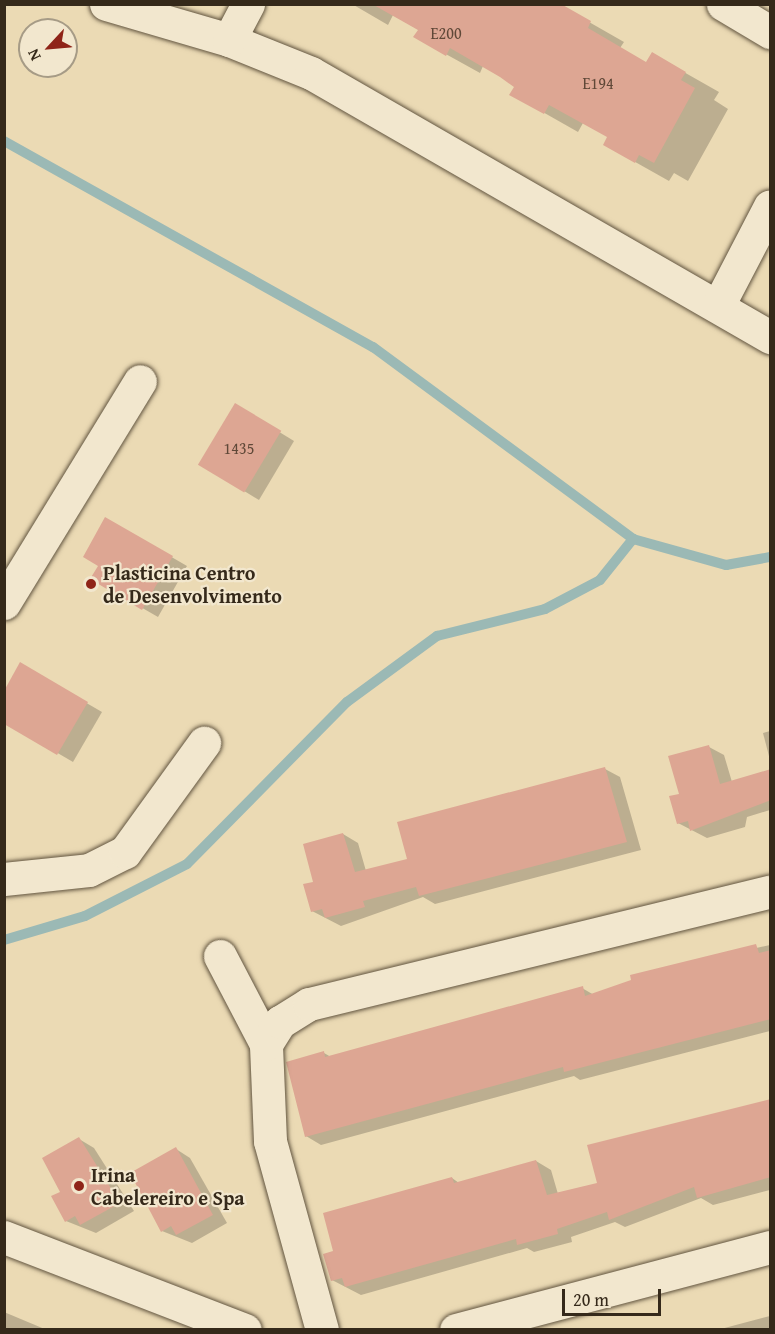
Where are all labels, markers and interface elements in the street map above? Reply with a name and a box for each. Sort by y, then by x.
north arrow [18,18,78,78]
house number: E200 [430,23,462,43]
text: N [20,45,47,65]
house number: E194 [582,73,614,93]
house number: 1435 [224,438,254,458]
place label: Plasticina Centro de Desenvolvimento [103,560,282,607]
marker: Plasticina Centro de Desenvolvimento [84,577,98,591]
place label: Irina Cabelereiro e Spa [91,1162,245,1209]
marker: Irina Cabelereiro e Spa [72,1179,86,1193]
scale bar [565,1277,664,1315]
text: 20 m [573,1286,609,1313]

